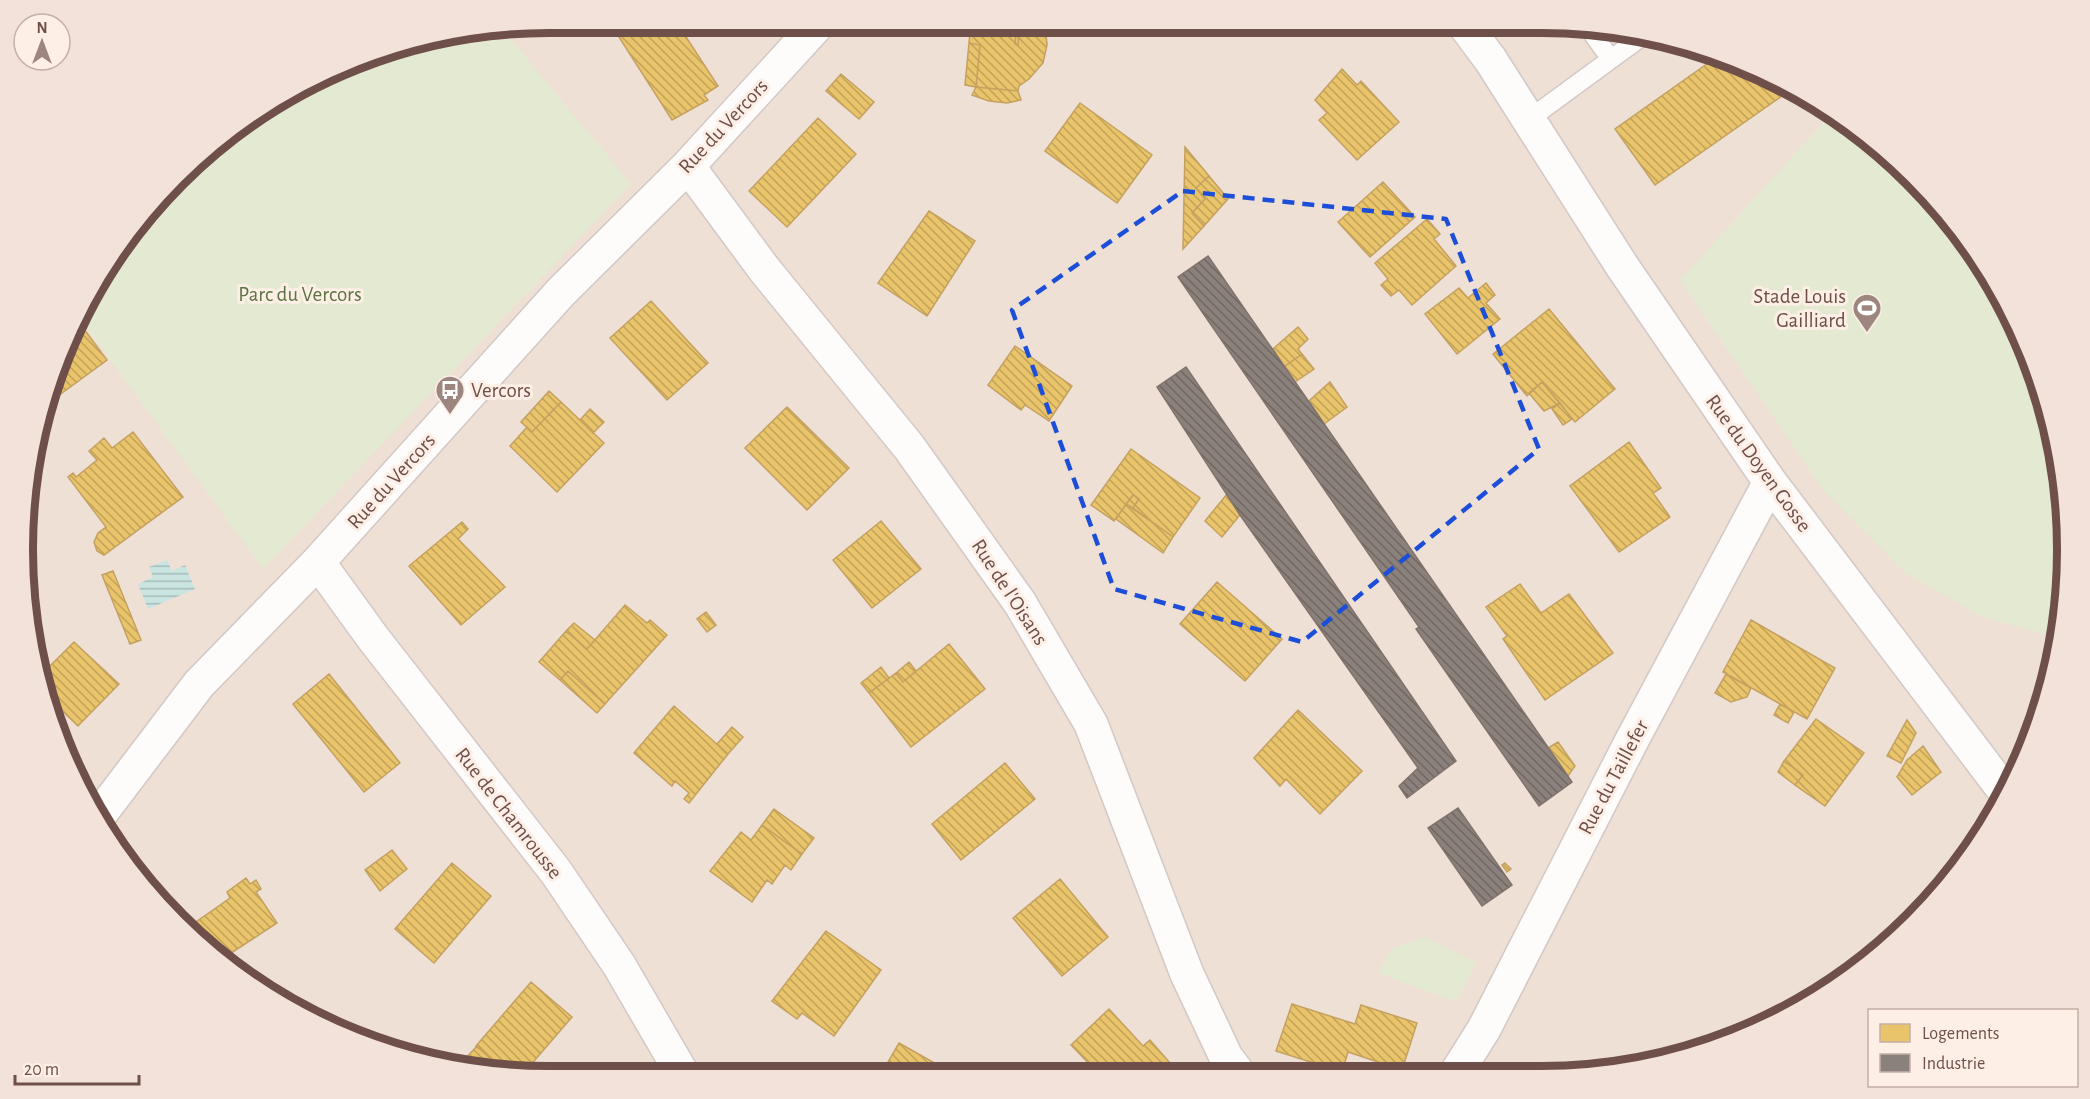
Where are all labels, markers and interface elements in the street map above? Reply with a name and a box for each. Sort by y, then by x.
north arrow [12,12,72,72]
text: N [36,20,48,36]
street label: Rue du Vercors [675,75,772,177]
park label: Parc du Vercors [238,284,362,305]
place label: Stade Louis Gailliard [1753,286,1846,331]
sports icon: Stade Louis Gailliard [1851,292,1883,334]
bus stop icon: Vercors [434,374,466,416]
place label: Vercors [471,380,531,401]
street label: Rue du Doyen Gosse [1702,391,1815,536]
street label: Rue du Vercors [343,430,439,533]
street label: Rue de l'Oisans [968,536,1052,649]
street label: Rue du Taillefer [1575,716,1652,838]
street label: Rue de Chamrousse [451,744,566,883]
legend [1868,1009,2078,1087]
text: Logements [1922,1025,2000,1043]
scale bar [15,1048,140,1086]
text: Industrie [1922,1055,1985,1073]
text: 20 m [24,1061,59,1079]

